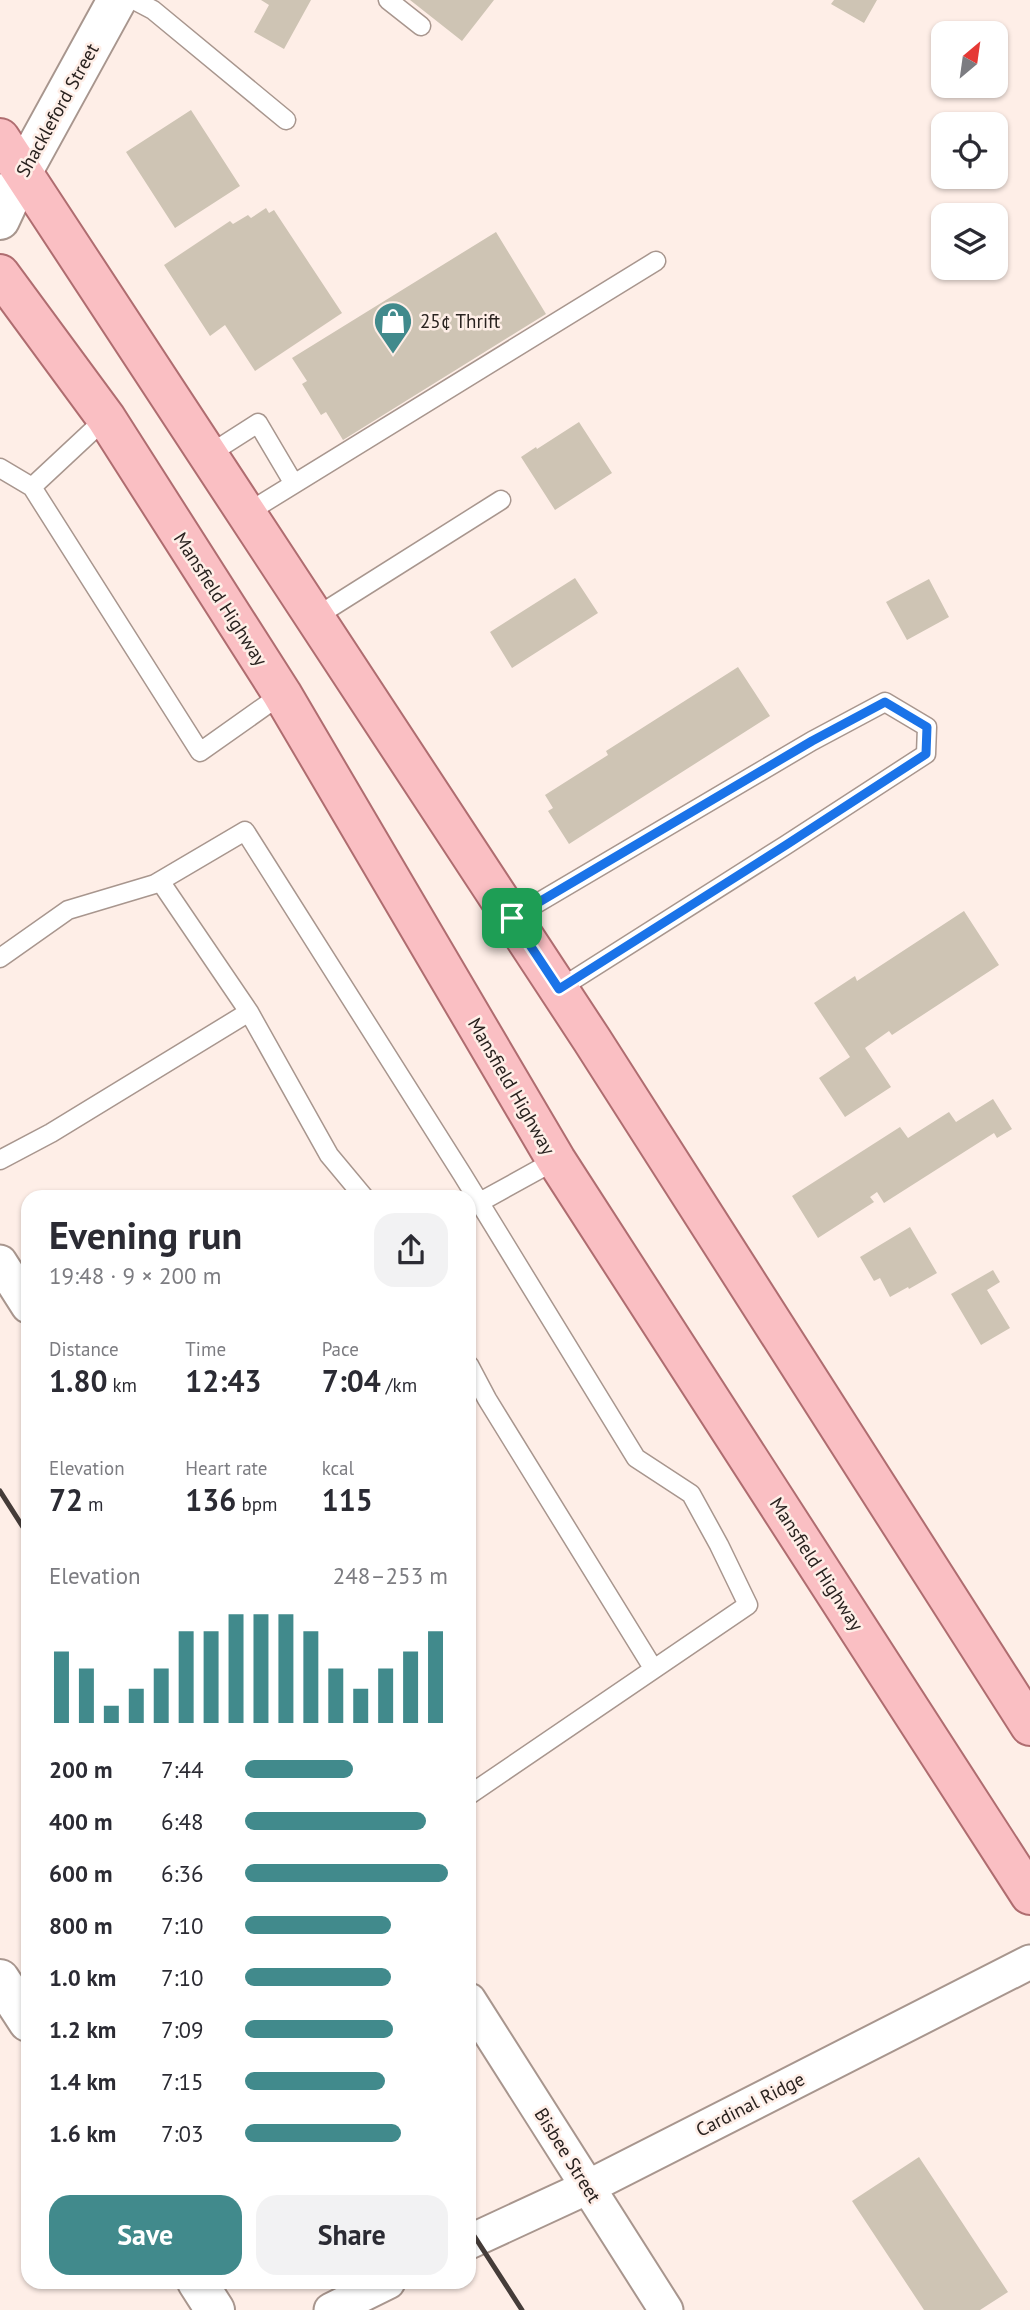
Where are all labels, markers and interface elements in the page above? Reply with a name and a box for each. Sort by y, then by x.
north arrow [931,21,1008,98]
map controls [931,21,1008,280]
street label: Shackleford Street [10,38,104,181]
button: locate [931,112,1008,189]
button: layers [931,203,1008,280]
shop icon: 25¢ Thrift [372,300,414,355]
place label: 25¢ Thrift [420,309,501,333]
street label: Mansfield Highway [169,528,273,670]
pin [482,888,542,948]
icon: arrive [493,899,531,937]
street label: Mansfield Highway [463,1013,561,1159]
text: Evening run [49,1210,242,1259]
button: share [374,1213,448,1287]
text: 19:48 · 9 × 200 m [49,1261,221,1290]
text: Distance [49,1337,119,1361]
text: Time [185,1337,226,1361]
text: Pace [322,1337,359,1361]
text: 1.80 [49,1361,107,1400]
text: 12:43 [185,1361,261,1400]
text: 7:04 [322,1361,381,1400]
text: km [107,1373,137,1397]
text: /km [381,1373,417,1397]
text: Elevation [49,1456,125,1480]
text: Heart rate [185,1456,267,1480]
text: kcal [322,1456,354,1480]
text: 72 [49,1480,83,1519]
text: 136 [185,1480,236,1519]
text: 115 [322,1480,373,1519]
text: m [83,1492,104,1516]
text: bpm [236,1492,277,1516]
street label: Mansfield Highway [765,1493,869,1635]
text: Elevation [49,1561,141,1590]
text: 248–253 m [333,1561,448,1590]
text: 200 m [49,1755,112,1784]
text: 7:44 [161,1755,204,1784]
text: 400 m [49,1807,112,1836]
text: 6:48 [161,1807,204,1836]
text: 600 m [49,1859,112,1888]
text: 6:36 [161,1859,204,1888]
text: 800 m [49,1911,112,1940]
text: 7:10 [161,1911,204,1940]
text: 1.0 km [49,1963,116,1992]
text: 7:10 [161,1963,204,1992]
text: 1.2 km [49,2015,116,2044]
text: 7:09 [161,2015,204,2044]
street label: Cardinal Ridge [692,2066,808,2142]
text: 1.4 km [49,2067,116,2096]
text: 7:15 [161,2067,204,2096]
street label: Bisbee Street [529,2103,607,2207]
text: 1.6 km [49,2119,116,2148]
text: 7:03 [161,2119,204,2148]
button: Save [49,2195,242,2275]
button: Share [256,2195,448,2275]

